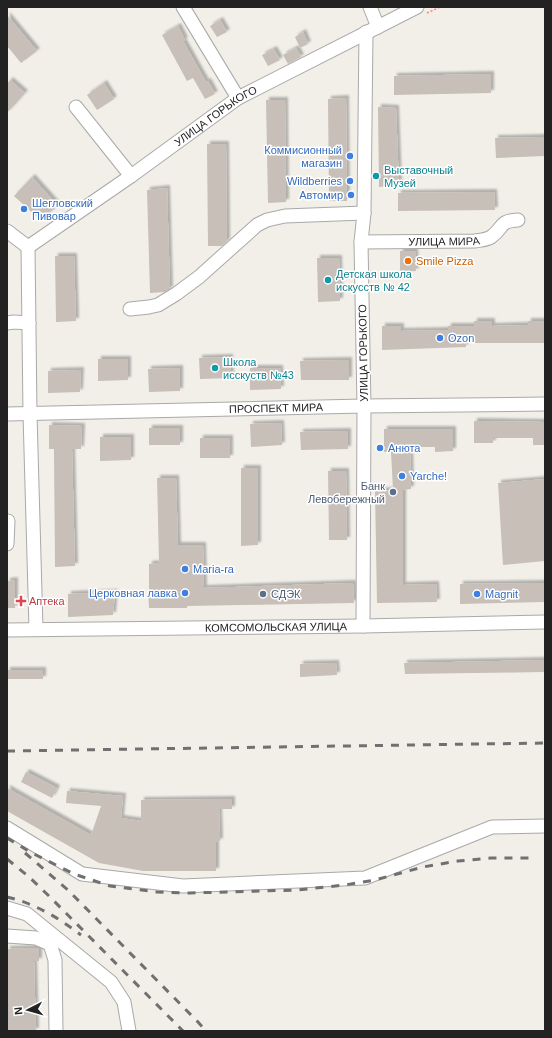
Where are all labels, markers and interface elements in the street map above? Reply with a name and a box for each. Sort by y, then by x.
street label: УЛИЦА ГОРЬКОГО [172,83,259,148]
place label: Коммисионный магазин [264,144,342,169]
marker: Коммисионный магазин [345,151,355,161]
place label: Выставочный Музей [384,164,453,189]
marker: Выставочный Музей [371,171,381,181]
place label: Wildberries [287,175,342,187]
marker: Wildberries [345,176,355,186]
place label: Автомир [299,189,343,201]
marker: Автомир [346,190,356,200]
place label: Шегловский Пивовар [32,197,93,222]
marker: Шегловский Пивовар [19,204,29,214]
street label: УЛИЦА МИРА [408,234,481,248]
place label: Smile Pizza [416,255,474,267]
marker: Smile Pizza [403,256,413,266]
place label: Детская школа искусств № 42 [336,268,413,293]
marker: Детская школа искусств № 42 [323,275,333,285]
street label: УЛИЦА ГОРЬКОГО [356,304,370,402]
place label: Ozon [448,332,474,344]
marker: Ozon [435,333,445,343]
place label: Школа исскуств №43 [223,356,294,381]
marker: Школа исскуств №43 [210,363,220,373]
street label: ПРОСПЕКТ МИРА [229,401,324,415]
place label: Анюта [388,442,421,454]
marker: Анюта [375,443,385,453]
place label: Yarche! [410,470,447,482]
marker: Yarche! [397,471,407,481]
place label: Банк Левобережный [308,480,385,505]
marker: Банк Левобережный [388,487,398,497]
place label: Maria-ra [193,563,235,575]
marker: Maria-ra [180,564,190,574]
place label: Церковная лавка [89,587,178,599]
marker: Церковная лавка [180,588,190,598]
place label: СДЭК [271,588,301,600]
place label: Magnit [485,588,518,600]
marker: СДЭК [258,589,268,599]
marker: Magnit [472,589,482,599]
place label: Аптека [29,595,65,607]
marker: Аптека [16,596,26,606]
street label: КОМСОМОЛЬСКАЯ УЛИЦА [205,620,348,634]
north arrow [8,990,48,1030]
text: N [12,1006,24,1016]

